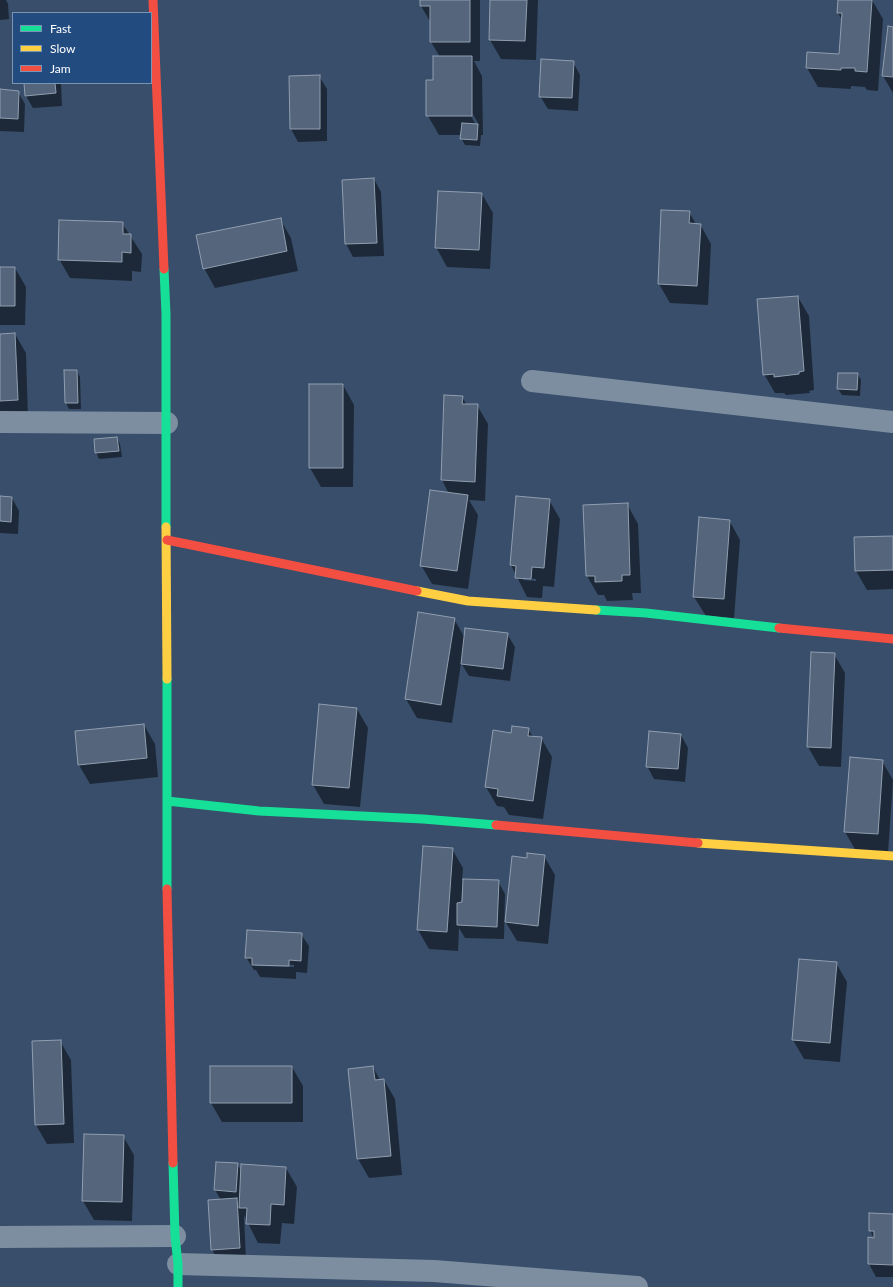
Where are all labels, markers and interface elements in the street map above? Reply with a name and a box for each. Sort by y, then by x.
legend [12,12,152,84]
text: Fast [50,21,71,36]
text: Slow [50,41,75,56]
text: Jam [50,61,71,76]

